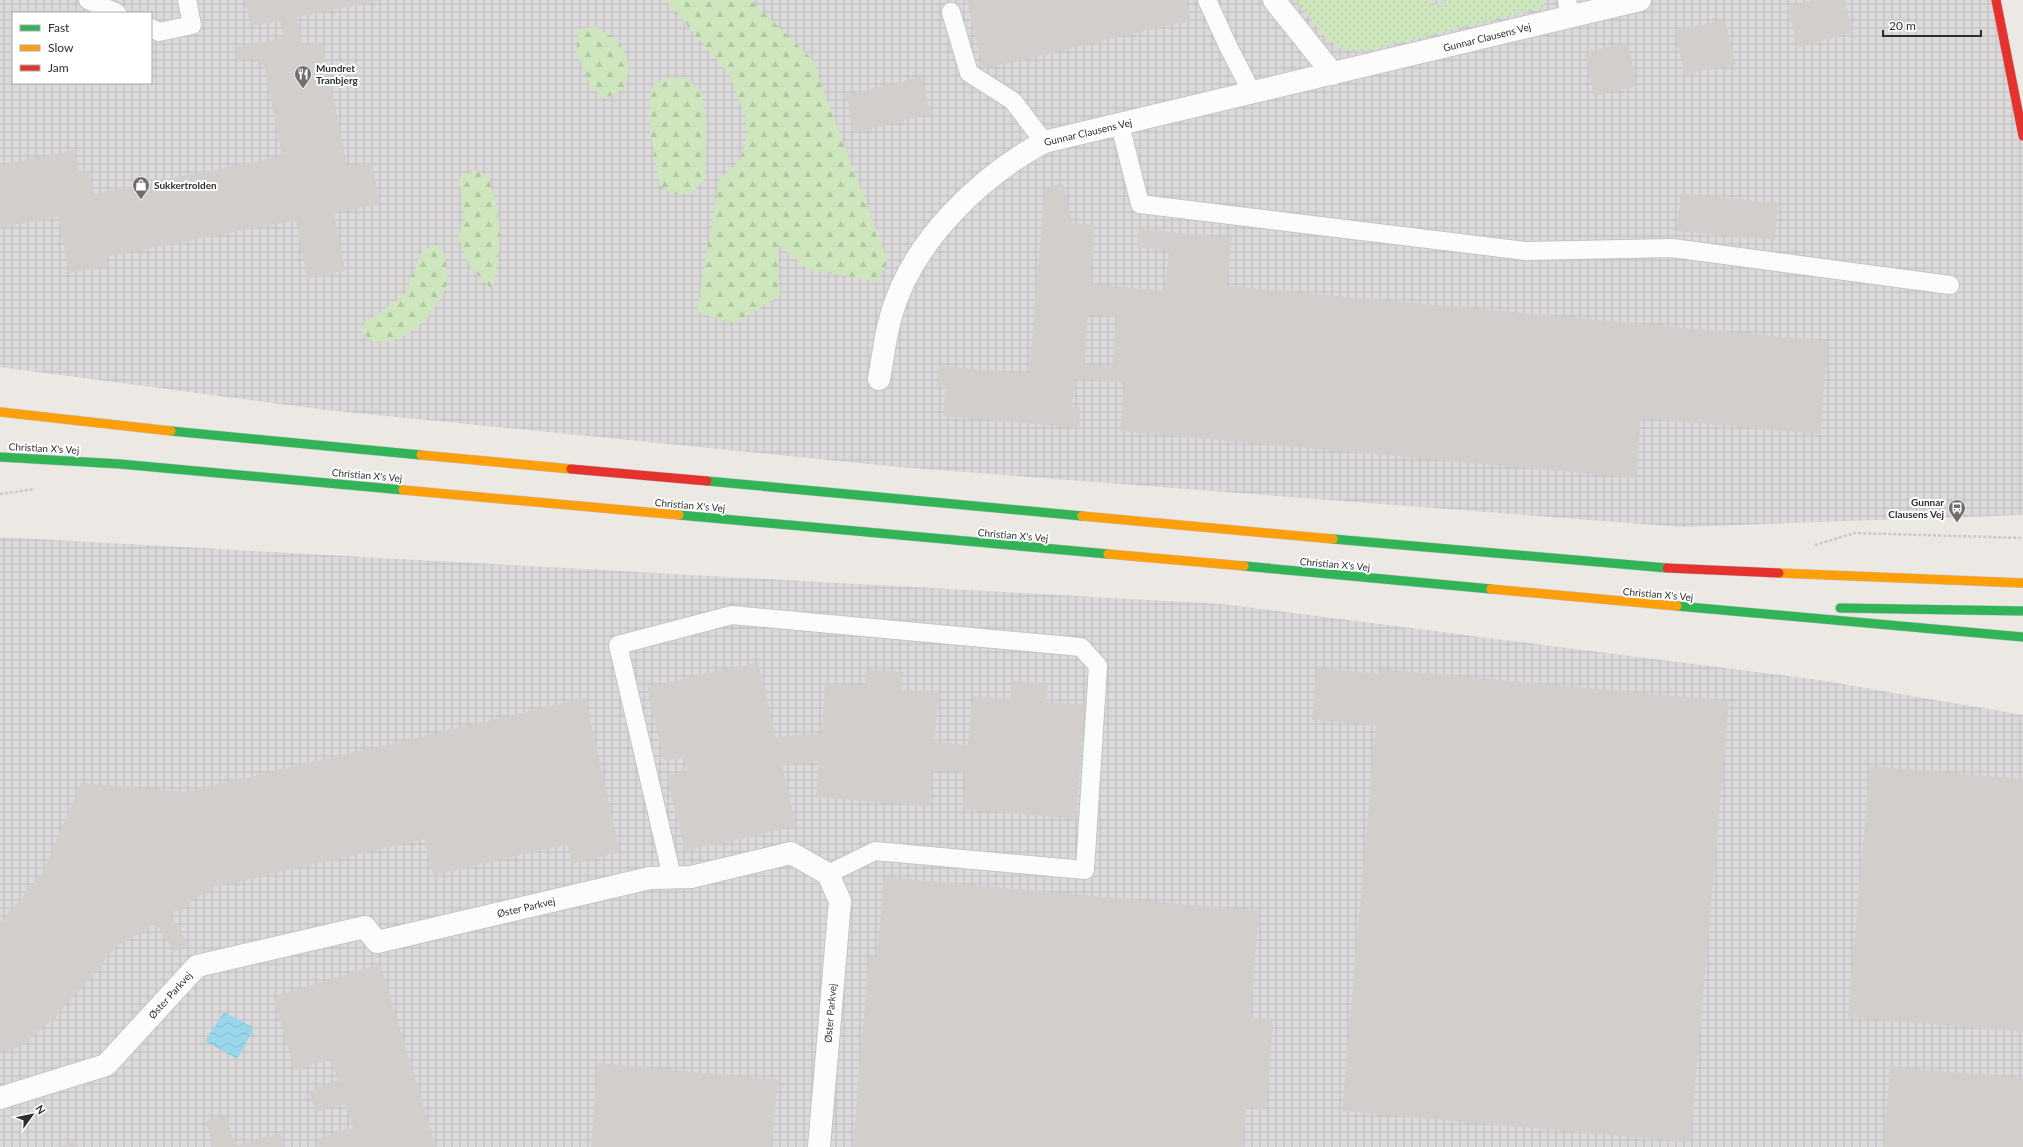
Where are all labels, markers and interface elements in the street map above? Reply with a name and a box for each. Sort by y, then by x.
legend [12,12,152,84]
scale bar [1883,12,1981,38]
text: 20 m [1889,18,1916,33]
text: Fast [48,20,70,35]
street label: Gunnar Clausens Vej [1442,20,1532,54]
text: Slow [48,40,74,55]
text: Jam [48,60,69,75]
place label: Mundret Tranbjerg [316,62,359,86]
restaurant icon: Mundret Tranbjerg [293,64,313,89]
street label: Gunnar Clausens Vej [1043,116,1133,148]
shop icon: Sukkertrolden [131,175,151,200]
place label: Sukkertrolden [154,179,217,191]
street label: Christian X's Vej [8,440,80,456]
street label: Christian X's Vej [331,466,403,484]
street label: Christian X's Vej [654,496,726,514]
place label: Gunnar Clausens Vej [1888,496,1944,520]
bus stop icon: Gunnar Clausens Vej [1947,498,1967,523]
street label: Christian X's Vej [977,526,1049,544]
street label: Christian X's Vej [1299,555,1371,573]
street label: Christian X's Vej [1622,585,1694,603]
street label: Øster Parkvej [496,894,556,920]
street label: Øster Parkvej [146,969,194,1021]
street label: Øster Parkvej [821,983,839,1043]
north arrow [12,1095,52,1135]
text: N [33,1102,49,1116]

